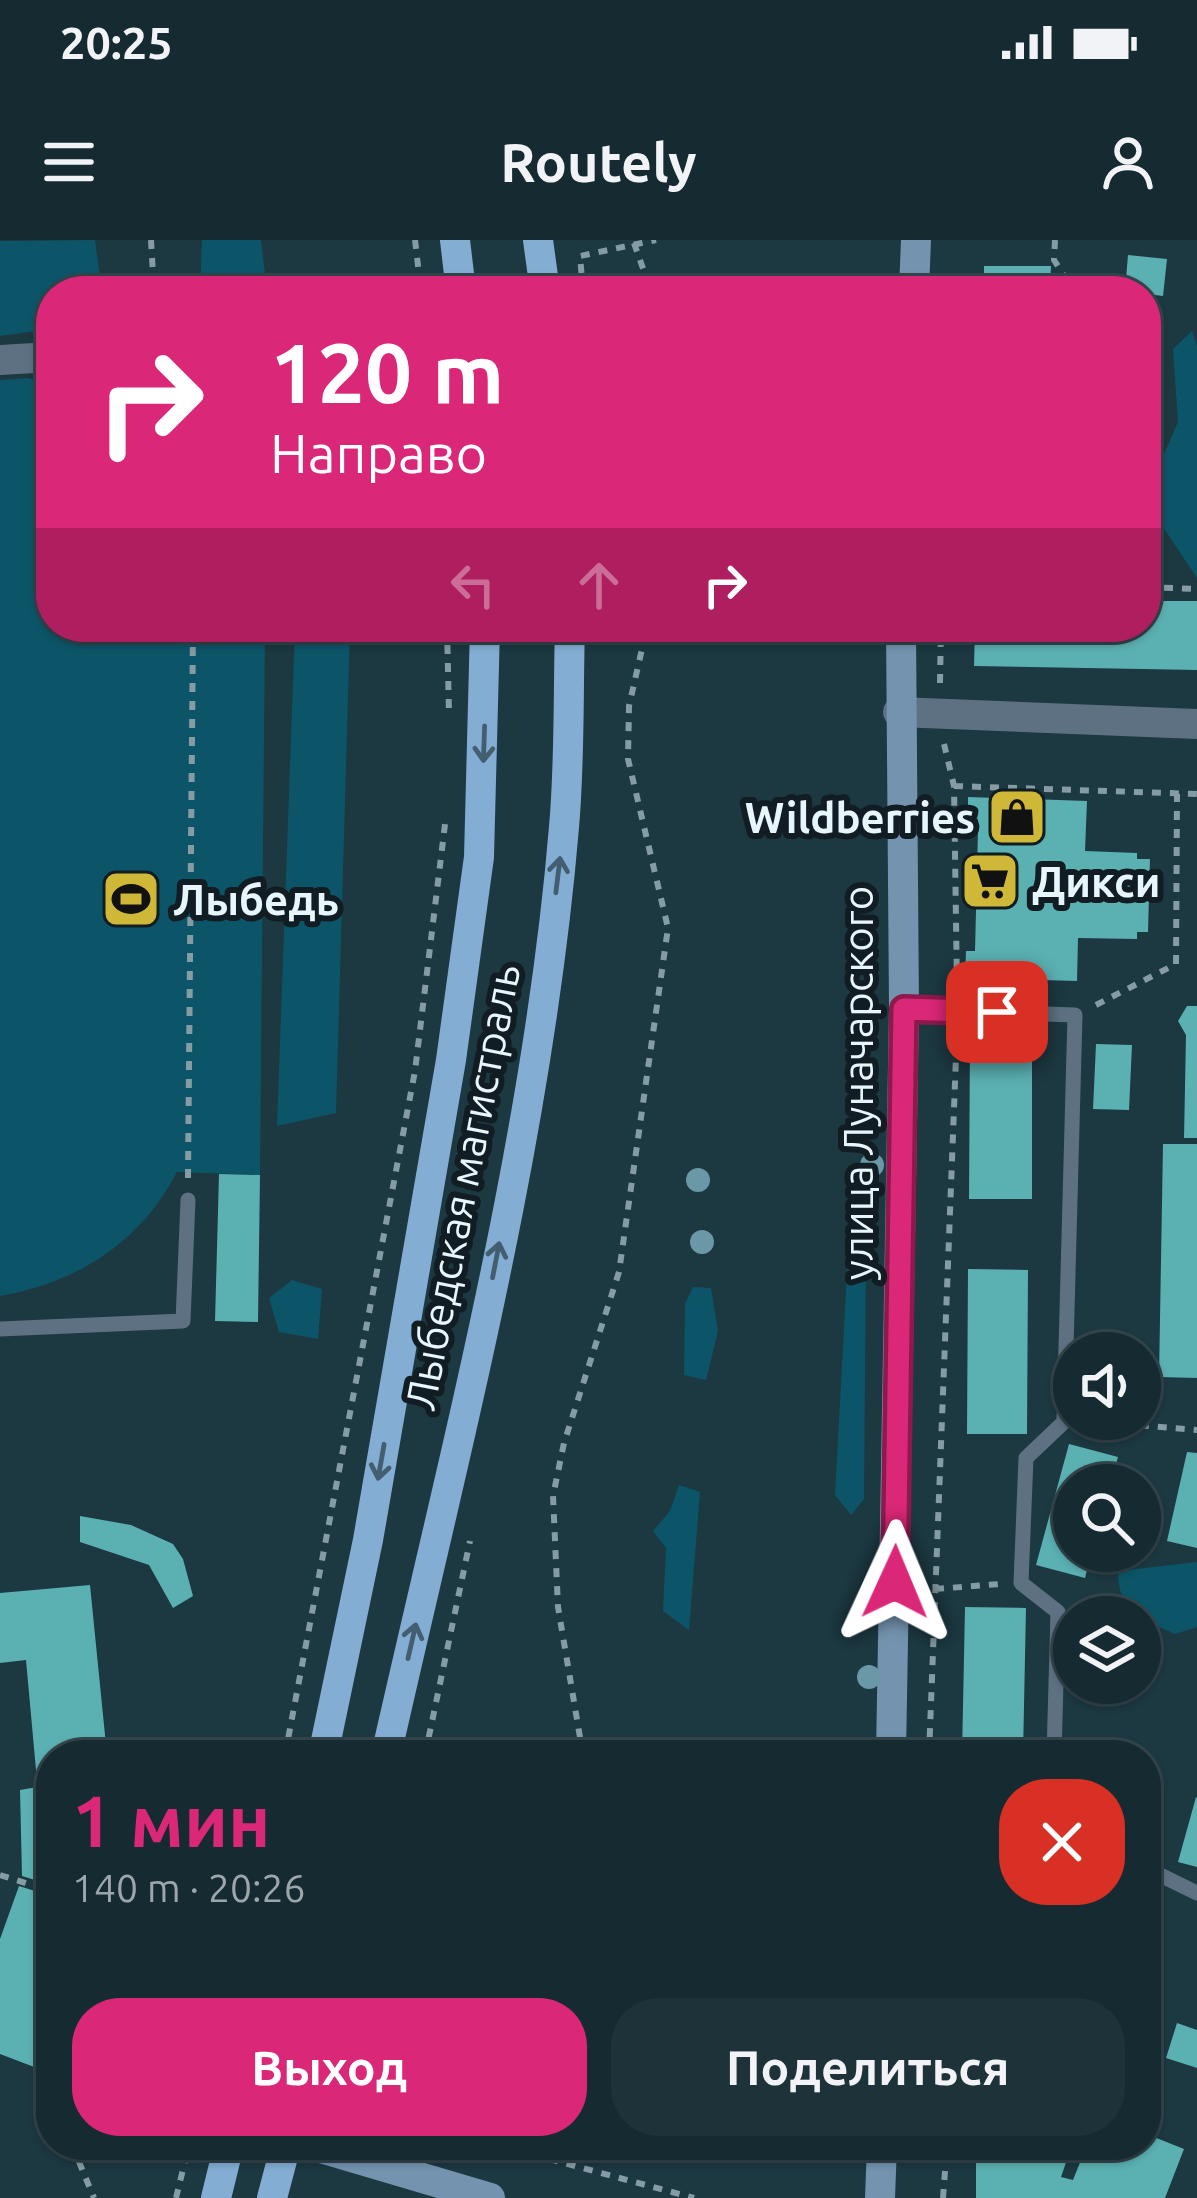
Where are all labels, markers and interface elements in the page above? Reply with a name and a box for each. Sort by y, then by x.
text: 20:25 [60,17,173,68]
icon: menu [36,129,102,195]
icon: person [1095,129,1161,195]
text: Routely [500,132,697,192]
icon: right [72,324,228,480]
text: 120 m [270,325,504,419]
text: Направо [270,423,487,483]
icon: left [440,552,506,618]
icon: ahead [566,552,632,618]
icon: right [692,552,758,618]
one-way arrow [472,724,495,763]
shop icon: Wildberries [986,786,1048,848]
place label: Wildberries [745,794,975,841]
supermarket icon: Дикси [959,850,1021,912]
one-way arrow [548,856,570,895]
place label: Дикси [1032,858,1160,905]
sports icon: Лыбедь [100,868,162,930]
place label: Лыбедь [173,876,339,923]
street label: улица Луначарского [834,886,881,1280]
street label: Лыбедская магистраль [396,960,528,1414]
pin [946,961,1048,1063]
icon: arrive [964,979,1030,1045]
one-way arrow [486,1242,508,1281]
map controls [1053,1332,1161,1704]
button: sound [1053,1332,1161,1440]
one-way arrow [369,1442,392,1481]
button: search [1053,1464,1161,1572]
position arrow [832,1519,958,1645]
button: layers [1053,1596,1161,1704]
one-way arrow [401,1622,424,1660]
button: close [999,1779,1125,1905]
text: 1 мин [72,1780,271,1861]
text: 140 m · 20:26 [72,1866,306,1909]
button: Выход [72,1998,587,2136]
button: Поделиться [611,1998,1125,2136]

